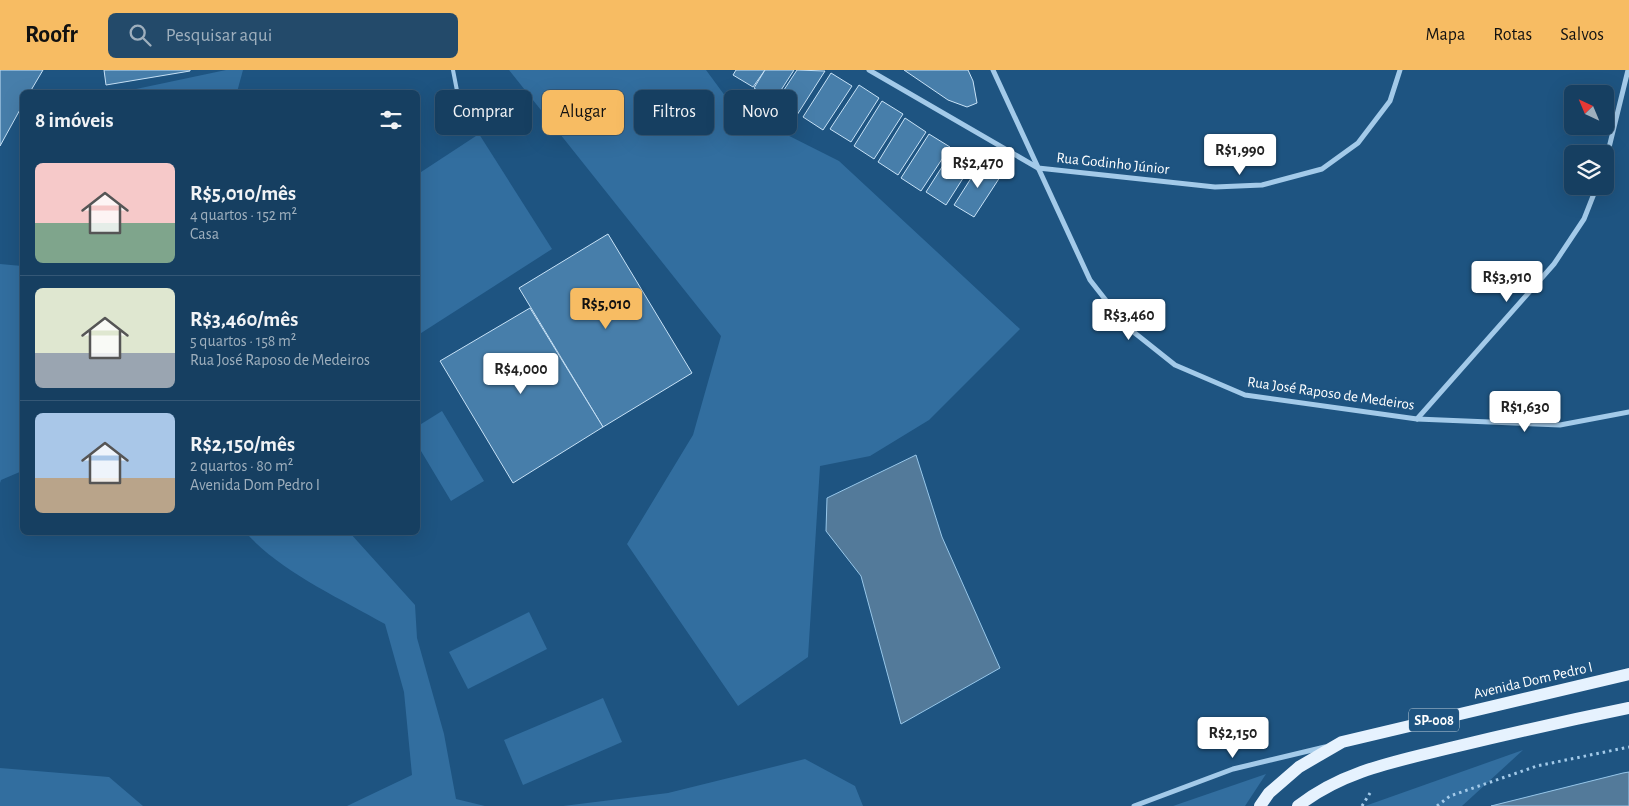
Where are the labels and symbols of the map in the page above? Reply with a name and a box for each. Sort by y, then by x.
north arrow [1564,85,1614,135]
pin: R$1,990 [1194,134,1286,176]
pin: R$2,470 [932,146,1024,189]
street label: Rua Godinho Júnior [1056,150,1170,177]
pin: R$3,910 [1461,260,1553,303]
pin: R$5,010 [560,288,652,330]
pin: R$3,460 [1083,298,1175,341]
pin: R$4,000 [475,352,567,395]
street label: Rua José Raposo de Medeiros [1246,374,1416,413]
pin: R$1,630 [1479,390,1571,433]
street label: Avenida Dom Pedro I [1472,659,1594,702]
road number: SP-008 [1409,708,1459,732]
pin: R$2,150 [1187,716,1279,759]

